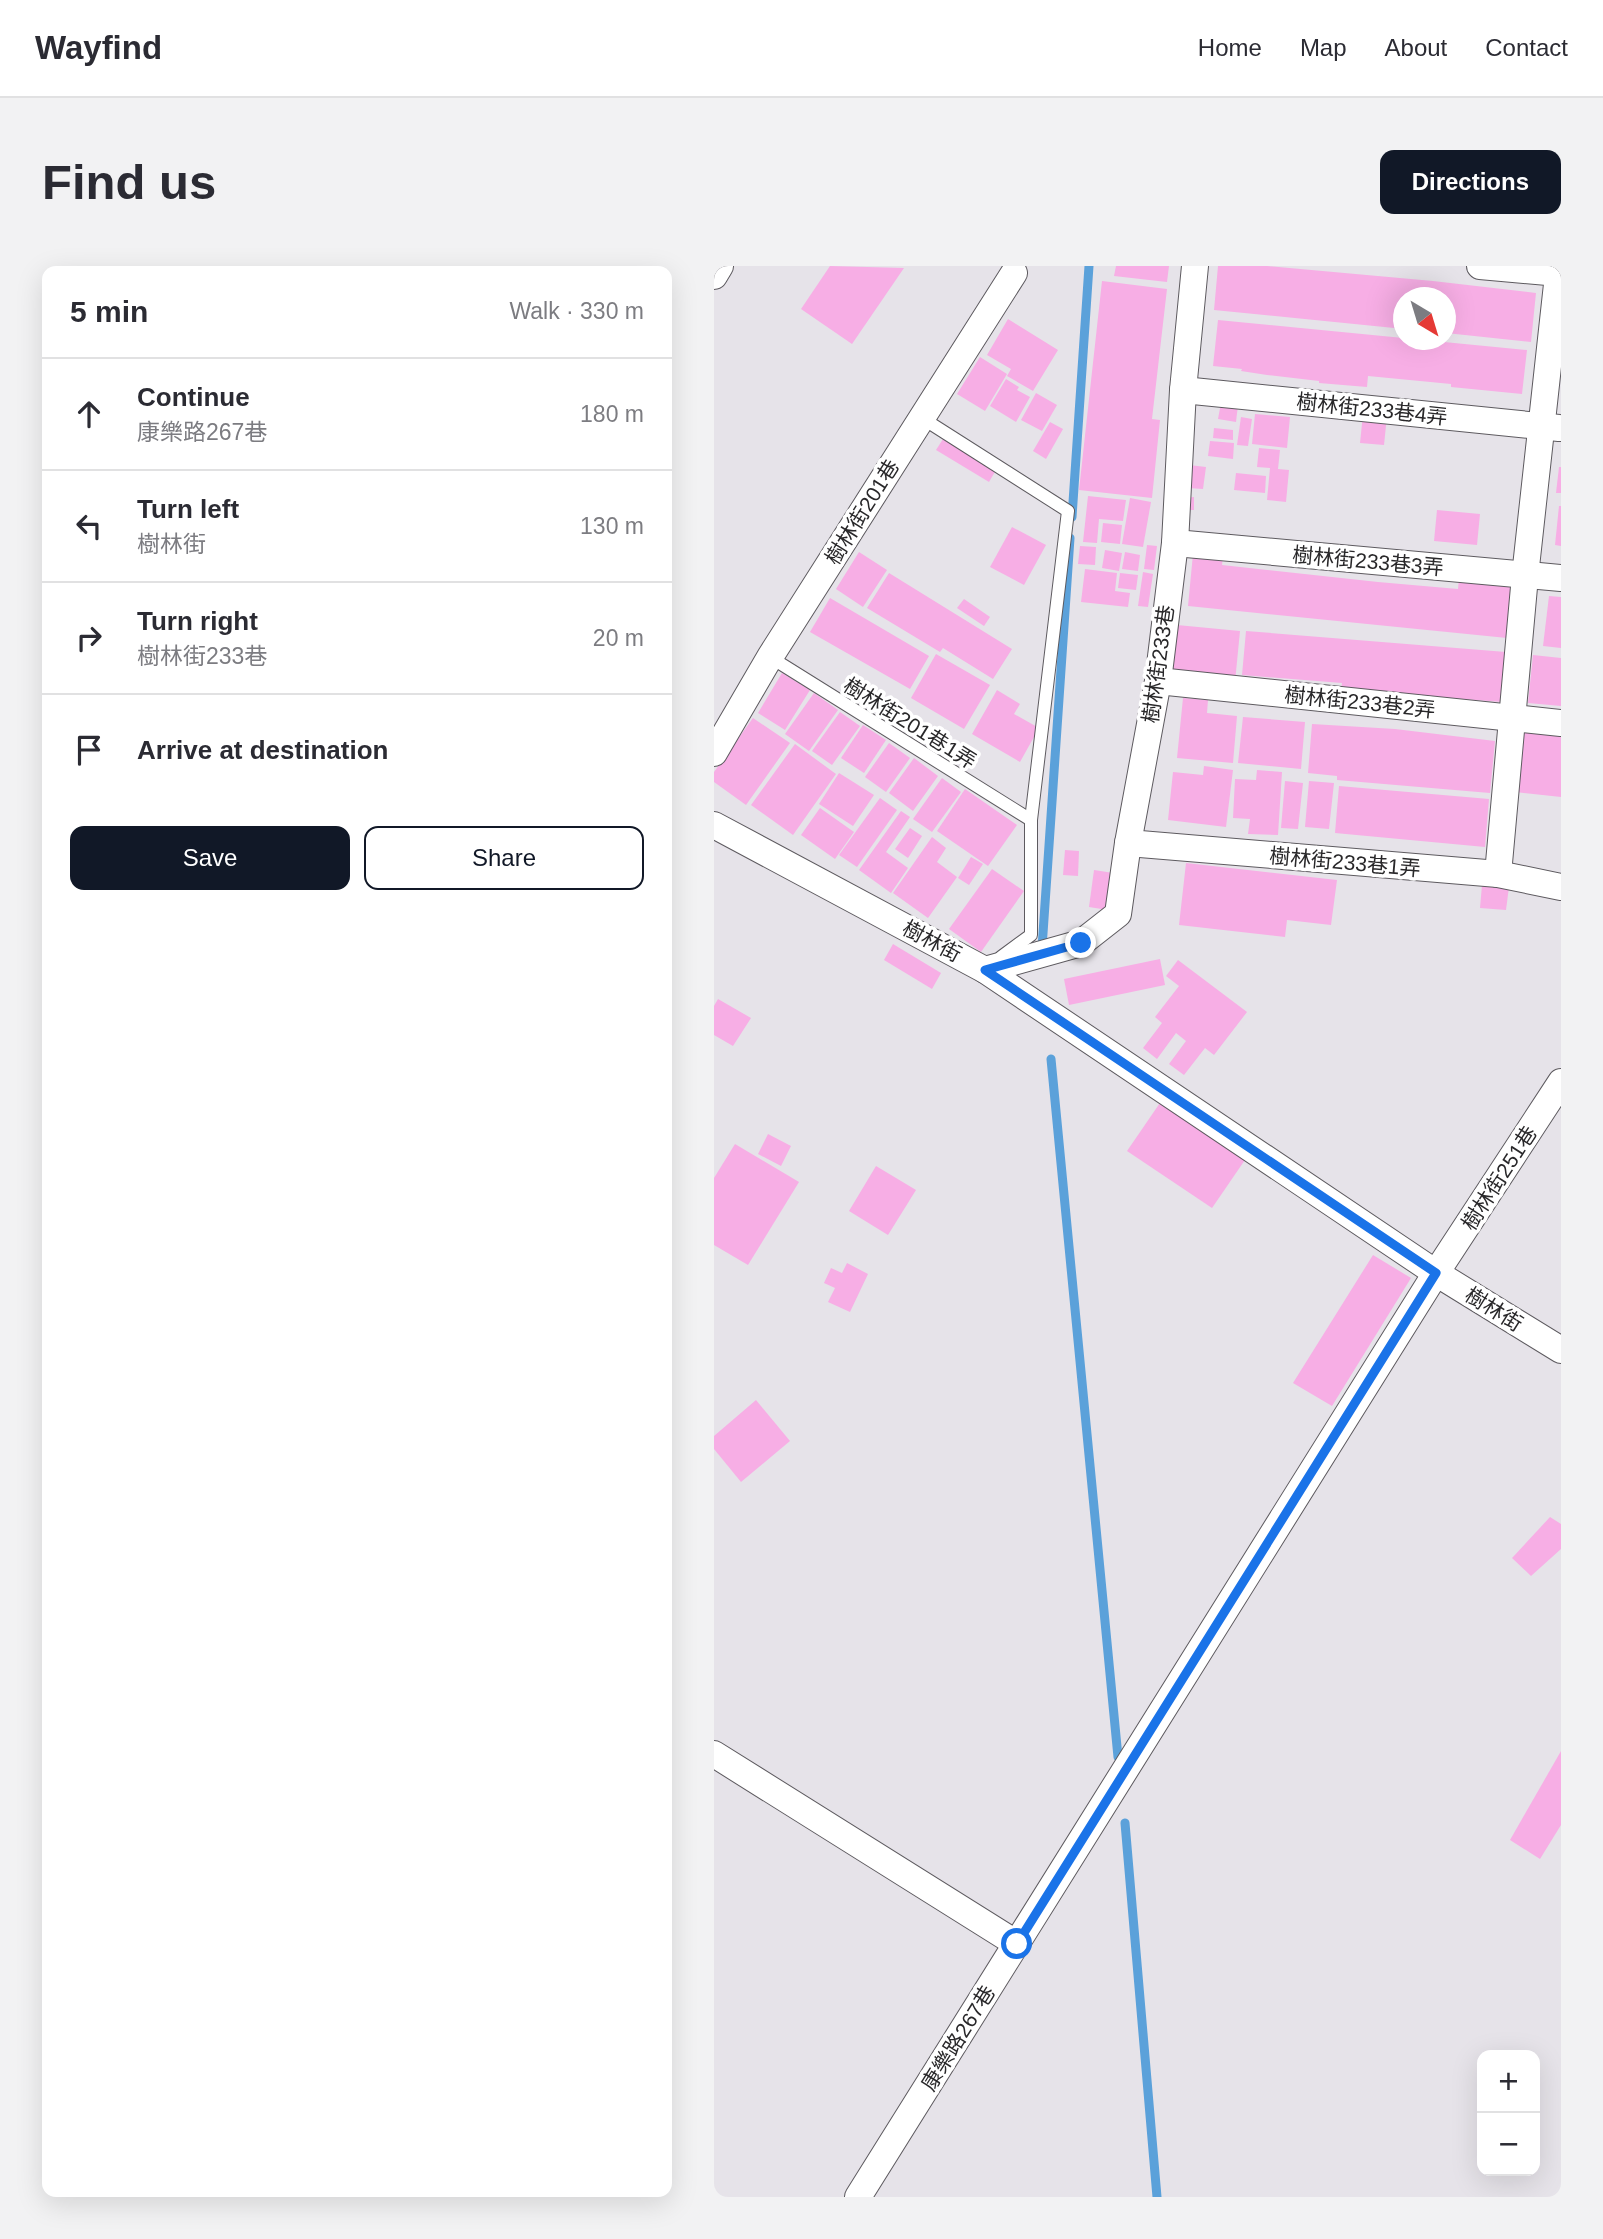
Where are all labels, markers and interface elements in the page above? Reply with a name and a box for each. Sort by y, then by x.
text: Wayfind [35,29,162,66]
text: Home [1198,34,1262,61]
text: Map [1300,34,1347,61]
text: About [1385,34,1447,61]
text: Contact [1485,34,1568,61]
button: Directions [1380,150,1561,214]
text: Find us [42,155,216,209]
north arrow [1393,287,1456,350]
text: 5 min [70,295,148,328]
text: Walk · 330 m [509,298,644,324]
text: Continue [137,382,250,412]
street label: 樹林街233巷4弄 [1295,390,1449,428]
icon: ahead [70,395,108,433]
text: 180 m [580,401,644,427]
text: 康樂路267巷 [137,419,267,445]
street label: 樹林街201巷 [821,455,903,569]
text: Turn left [137,494,239,524]
icon: left [70,507,108,545]
text: 130 m [580,513,644,539]
text: 樹林街 [137,531,206,557]
street label: 樹林街233巷3弄 [1291,543,1445,579]
street label: 樹林街233巷 [1138,603,1178,725]
text: Turn right [137,606,258,636]
icon: right [70,619,108,657]
text: 20 m [593,625,644,651]
text: 樹林街233巷 [137,643,267,669]
street label: 樹林街201巷1弄 [840,673,980,773]
street label: 樹林街233巷2弄 [1283,683,1437,721]
icon: arrive [70,731,108,769]
text: Arrive at destination [137,735,388,765]
button: Save [70,826,350,890]
button: Share [364,826,644,890]
street label: 樹林街233巷1弄 [1268,844,1422,880]
street label: 樹林街 [899,916,965,966]
route end [1065,927,1096,958]
street label: 樹林街251巷 [1457,1122,1541,1234]
street label: 樹林街 [1461,1283,1527,1335]
route start [1001,1928,1032,1959]
street label: 康樂路267巷 [917,1981,999,2095]
map controls [1477,2050,1540,2176]
button: + [1477,2050,1540,2113]
button: − [1477,2113,1540,2176]

